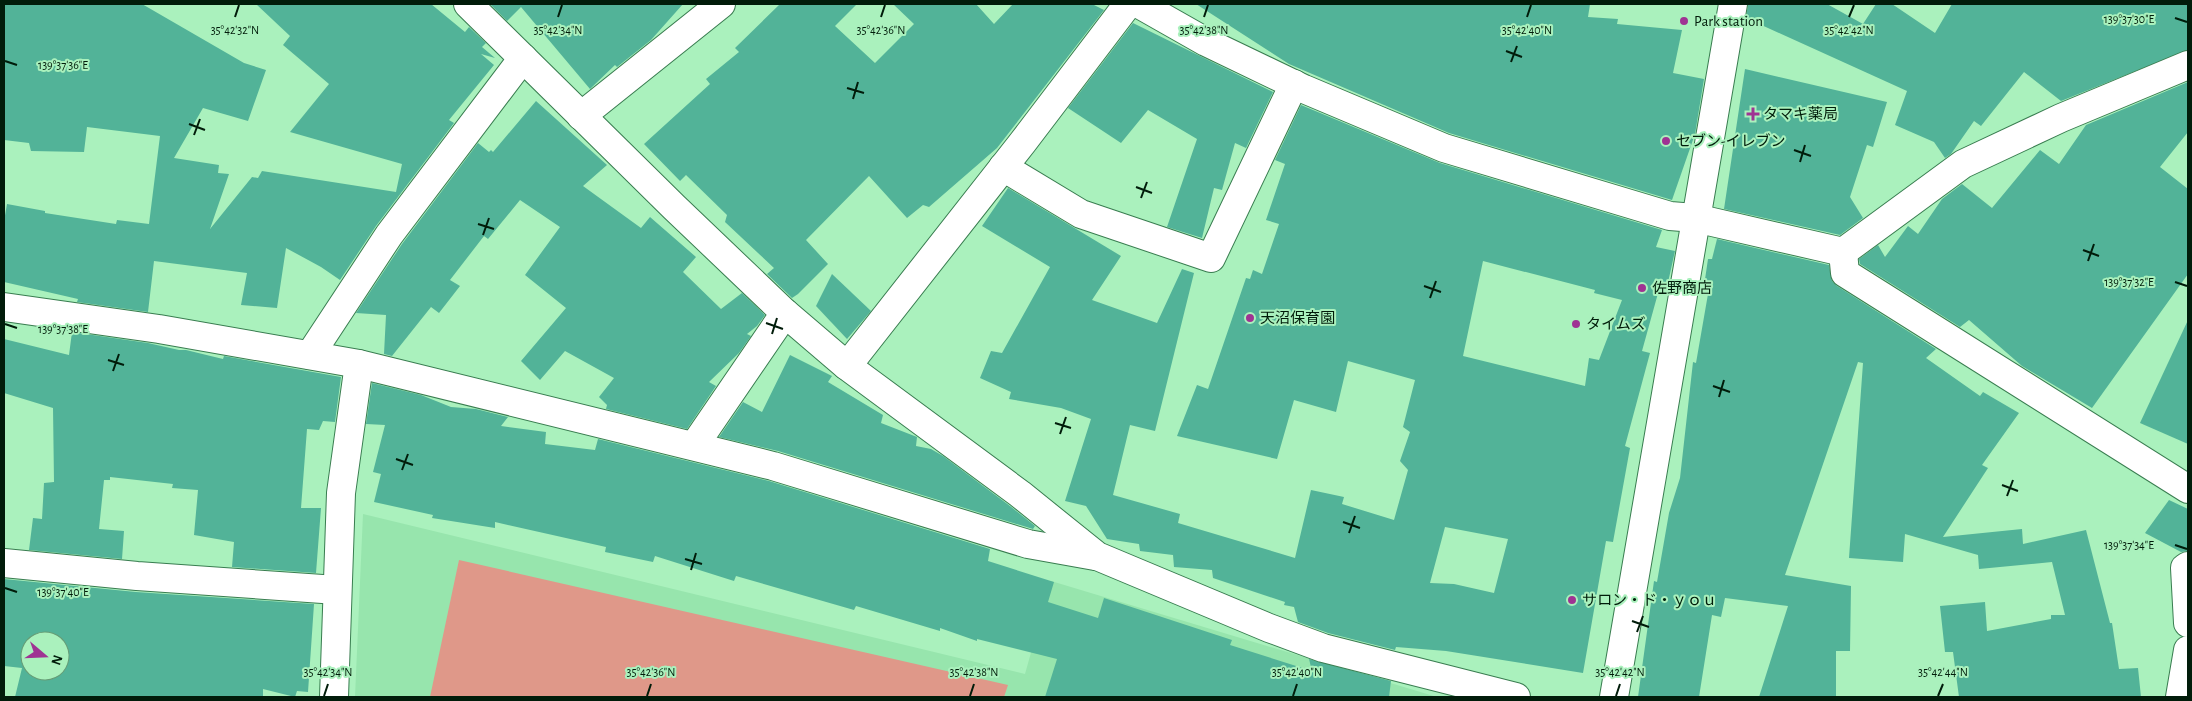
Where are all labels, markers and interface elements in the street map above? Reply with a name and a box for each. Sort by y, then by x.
text: 139°37'30"E [2104,13,2155,25]
place label: Park station [1694,14,1763,29]
marker: Park station [1678,15,1690,27]
text: 35°42'32"N [211,24,259,36]
text: 35°42'34"N [534,24,582,36]
text: 35°42'36"N [857,24,905,36]
text: 35°42'38"N [1180,24,1228,36]
text: 35°42'40"N [1502,24,1552,36]
text: 35°42'42"N [1824,24,1874,36]
text: 139°37'36"E [38,59,88,71]
place label: タマキ薬局 [1763,106,1838,122]
marker: タマキ薬局 [1747,108,1759,120]
place label: セブン-イレブン [1676,133,1786,149]
marker: セブン-イレブン [1660,135,1672,147]
text: 139°37'32"E [2104,276,2154,288]
place label: 佐野商店 [1652,280,1712,296]
marker: 佐野商店 [1636,282,1648,294]
place label: 天沼保育園 [1260,310,1335,326]
marker: 天沼保育園 [1244,312,1256,324]
place label: タイムズ [1586,316,1646,332]
marker: タイムズ [1570,318,1582,330]
text: 139°37'38"E [38,323,88,335]
text: 139°37'34"E [2104,539,2154,551]
text: 139°37'40"E [37,586,89,598]
place label: サロン・ド・ｙｏｕ [1582,593,1717,609]
marker: サロン・ド・ｙｏｕ [1566,594,1578,606]
north arrow [20,631,70,681]
text: N [48,653,65,667]
text: 35°42'34"N [304,666,352,678]
text: 35°42'36"N [627,666,675,678]
text: 35°42'38"N [950,666,998,678]
text: 35°42'40"N [1272,666,1322,678]
text: 35°42'42"N [1595,666,1645,678]
text: 35°42'44"N [1918,666,1968,678]

